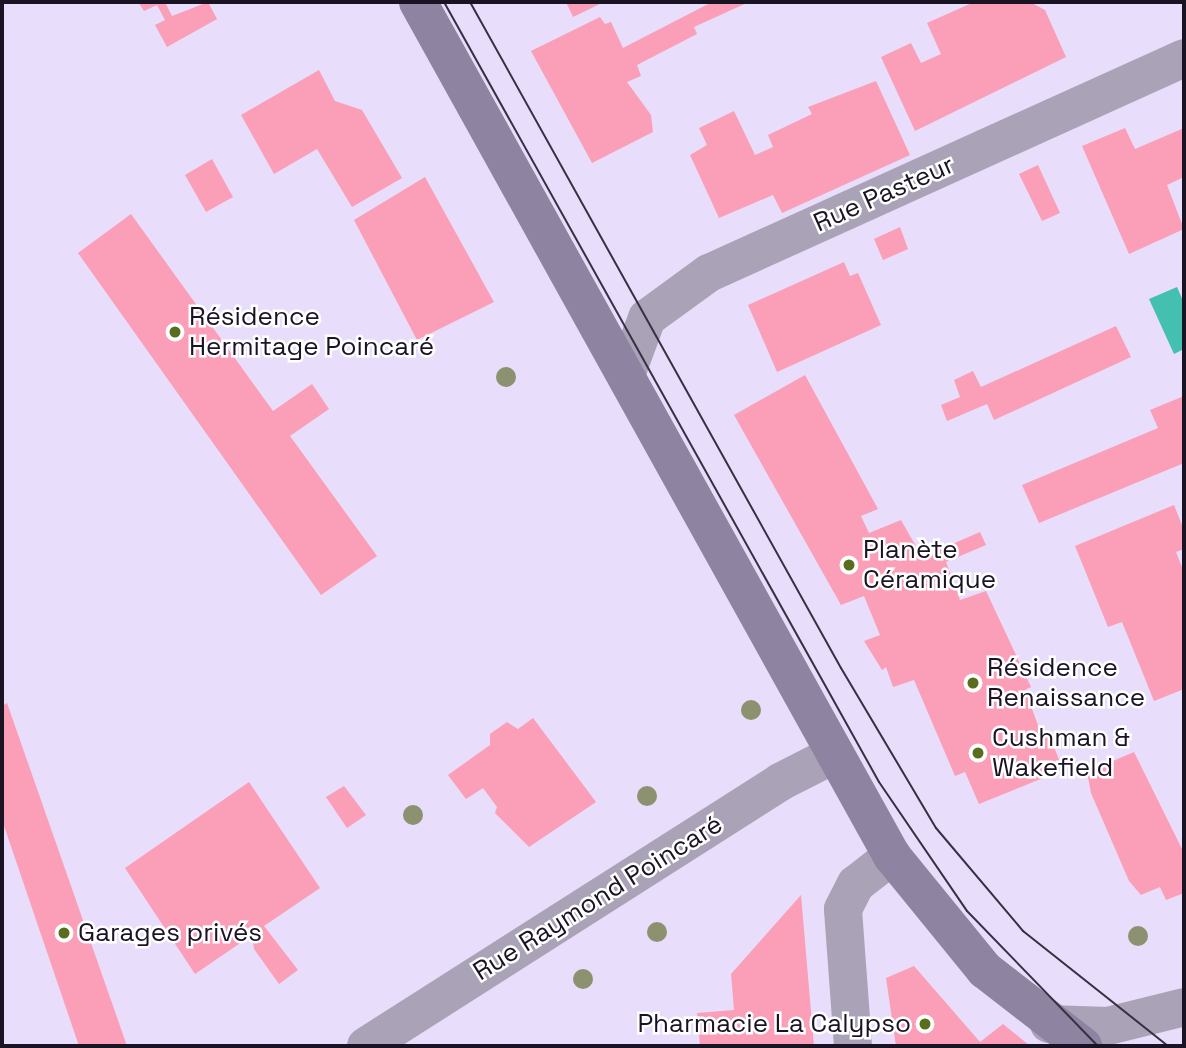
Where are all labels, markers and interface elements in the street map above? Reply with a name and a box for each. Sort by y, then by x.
street label: Rue Pasteur [809,149,959,239]
place label: Résidence Hermitage Poincaré [189,301,434,362]
marker: Résidence Hermitage Poincaré [167,324,183,340]
place label: Planète Céramique [863,534,996,596]
marker: Planète Céramique [841,557,857,573]
place label: Résidence Renaissance [987,652,1145,714]
marker: Résidence Renaissance [965,675,981,691]
place label: Cushman & Wakefield [992,722,1130,784]
marker: Cushman & Wakefield [970,745,986,761]
street label: Rue Raymond Poincaré [468,808,728,988]
place label: Garages privés [78,917,262,949]
marker: Garages privés [56,925,72,941]
place label: Pharmacie La Calypso [637,1008,911,1040]
marker: Pharmacie La Calypso [917,1016,933,1032]

